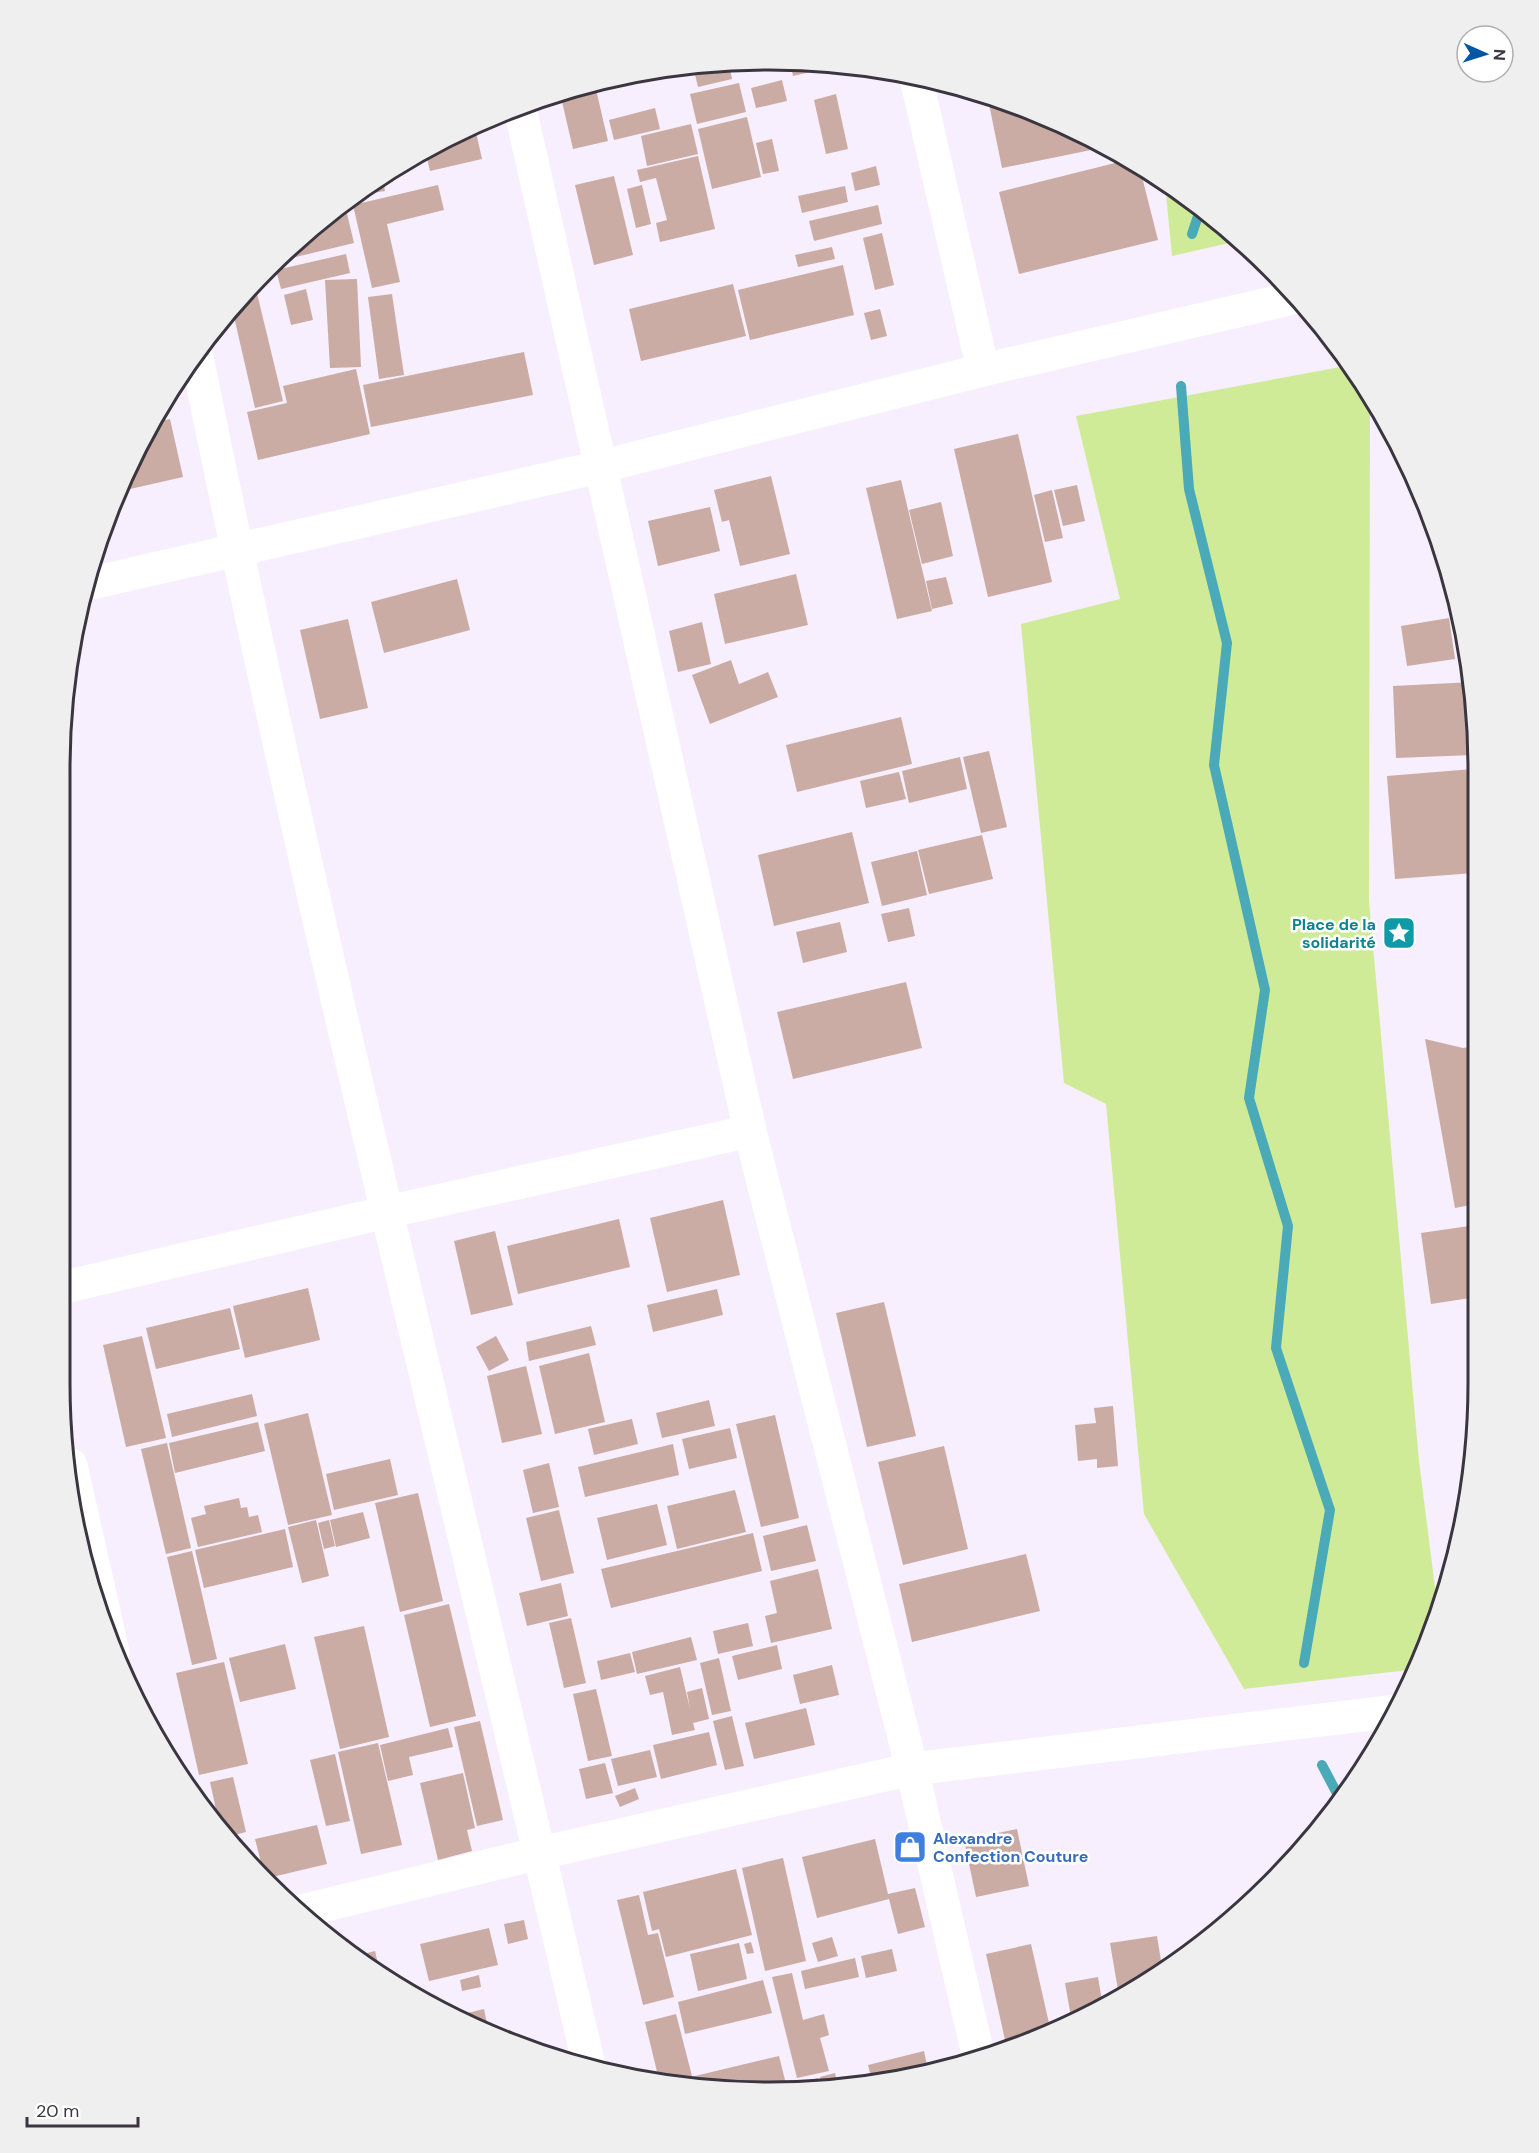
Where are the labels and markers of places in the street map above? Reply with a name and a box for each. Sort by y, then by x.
place label: Place de la solidarité [1292,914,1376,953]
place icon: Place de la solidarité [1381,915,1417,951]
place label: Alexandre Confection Couture [933,1828,1088,1867]
shop icon: Alexandre Confection Couture [892,1829,928,1865]

